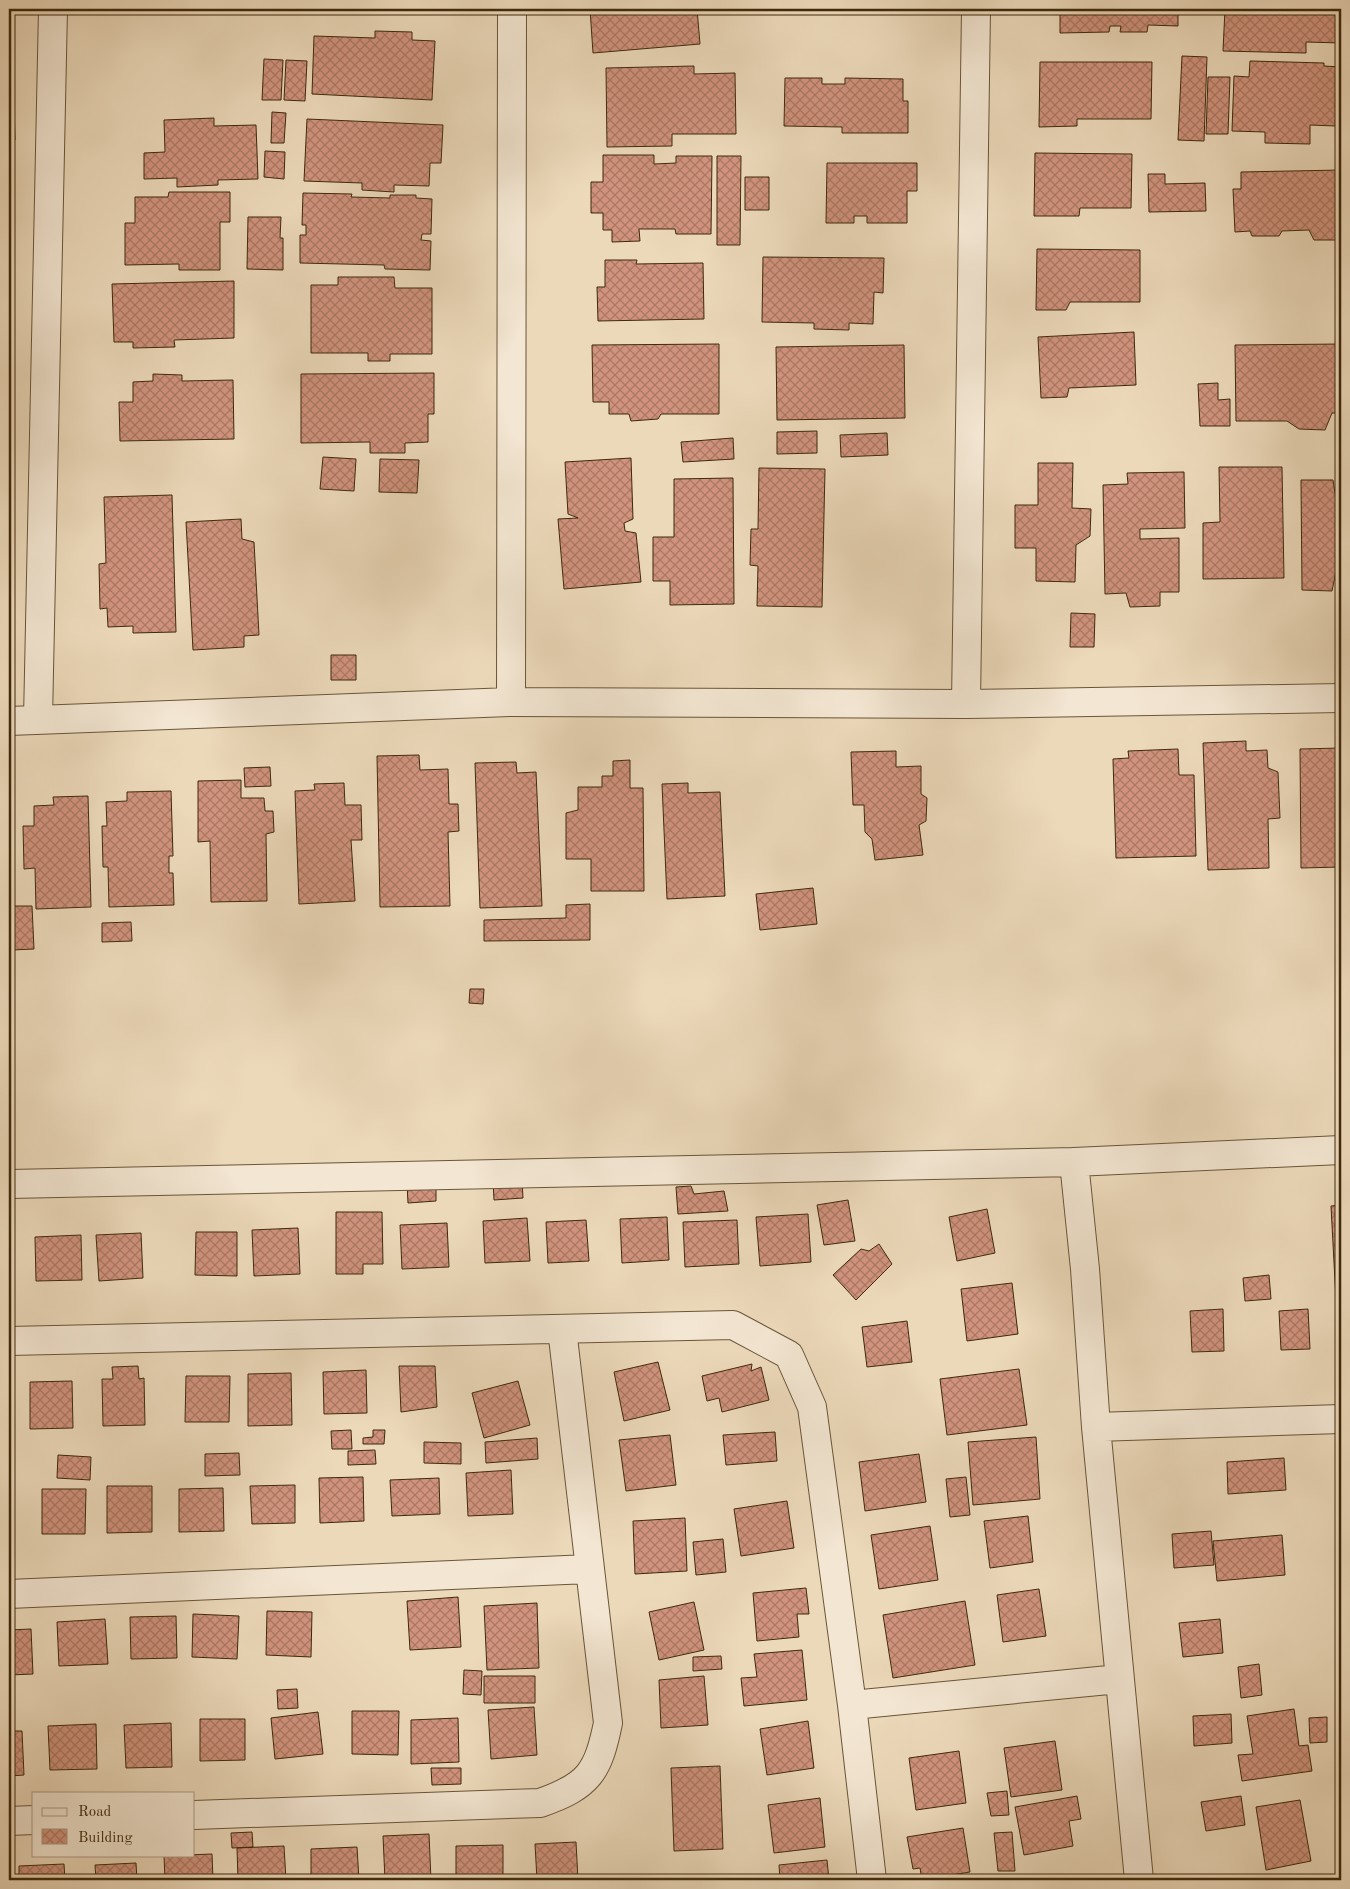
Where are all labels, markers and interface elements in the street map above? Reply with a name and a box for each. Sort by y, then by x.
legend [32,1792,195,1856]
text: Road [78,1805,112,1820]
text: Building [78,1831,133,1846]

